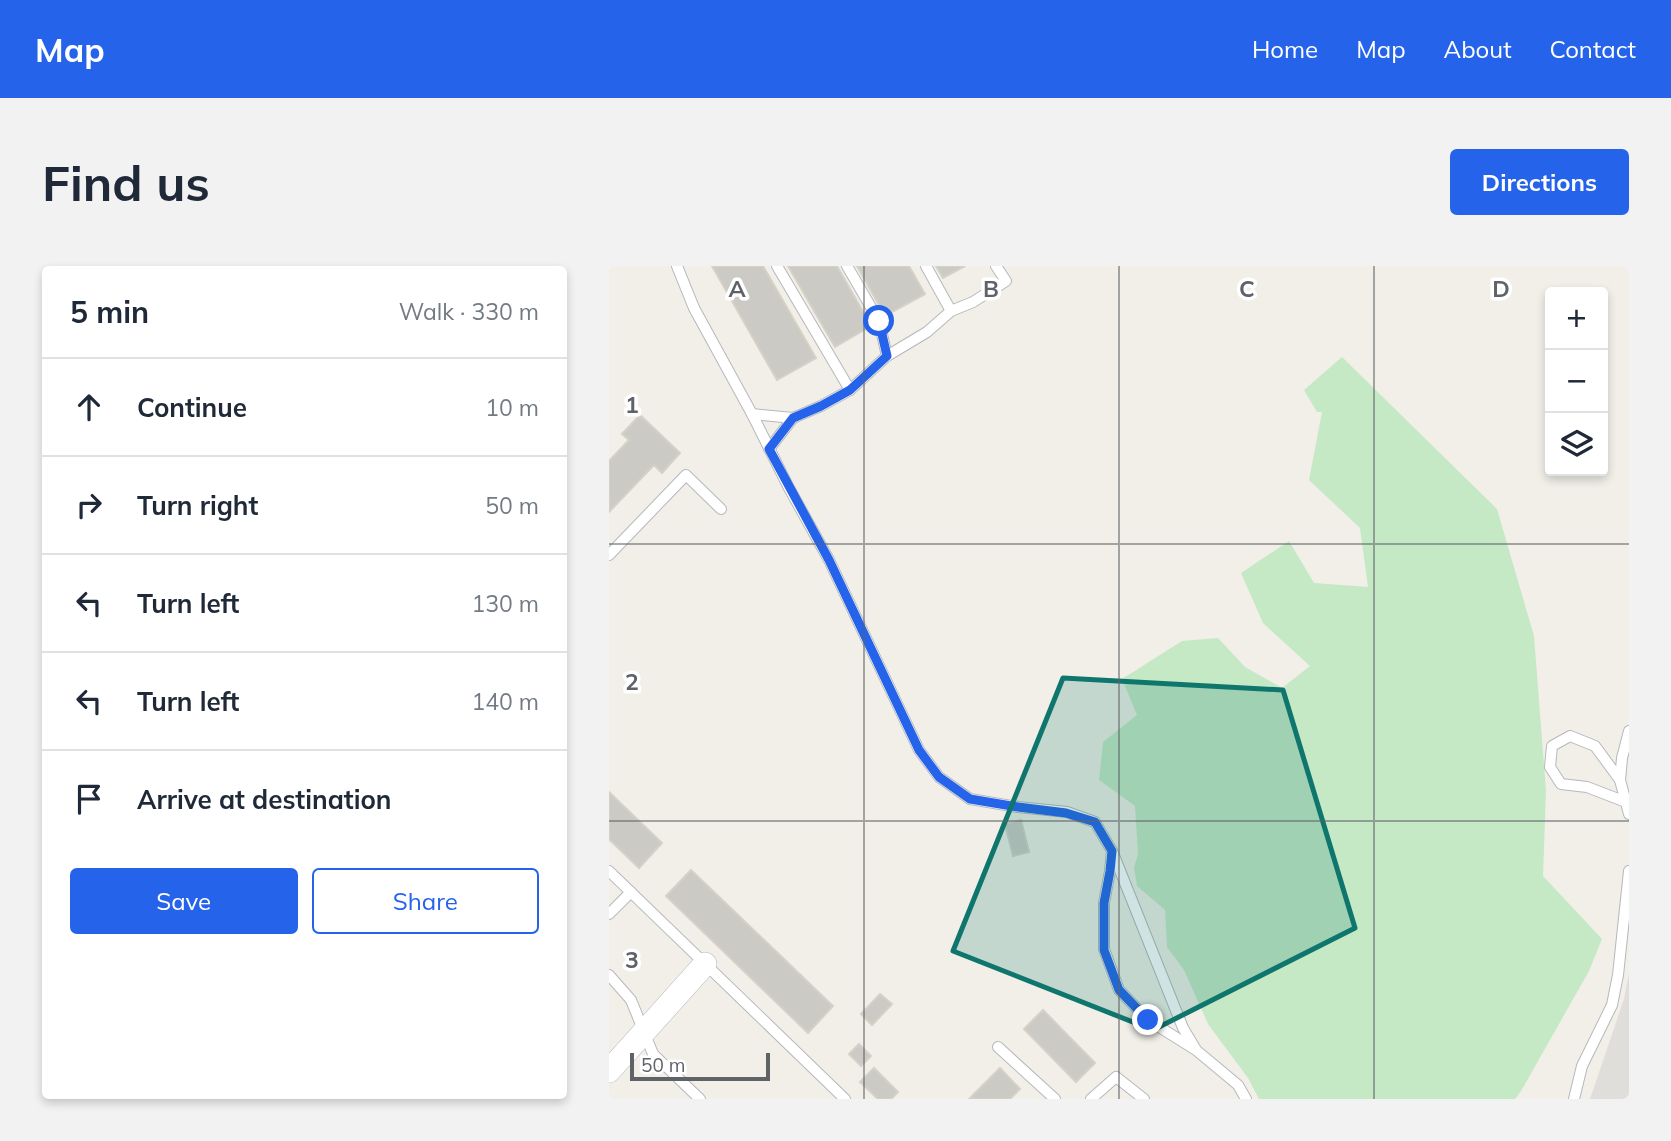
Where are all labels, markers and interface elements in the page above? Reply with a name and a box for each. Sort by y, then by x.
text: Map [35,29,105,70]
text: Home [1252,34,1318,64]
text: Map [1356,34,1406,64]
text: About [1444,34,1512,64]
text: Contact [1550,34,1636,64]
button: Directions [1450,149,1629,215]
text: Find us [42,152,210,213]
text: A [728,274,746,303]
text: B [983,274,999,303]
text: C [1239,274,1255,303]
text: D [1492,274,1510,303]
map controls [1545,287,1608,476]
button: + [1545,287,1608,350]
text: 5 min [70,293,149,331]
text: Walk · 330 m [399,297,539,326]
route start [863,305,894,336]
button: − [1545,350,1608,413]
icon: ahead [70,388,108,426]
text: 1 [625,390,639,419]
text: Continue [137,391,247,424]
text: 10 m [485,393,539,422]
button: layers [1545,413,1608,476]
icon: right [70,486,108,524]
text: Turn right [137,489,258,522]
text: 50 m [485,491,539,520]
icon: left [70,584,108,622]
text: Turn left [137,587,239,620]
text: 130 m [471,589,539,618]
text: 2 [625,667,639,696]
icon: left [70,682,108,720]
text: Turn left [137,685,239,718]
text: 140 m [471,687,539,716]
icon: arrive [70,780,108,818]
text: Arrive at destination [137,783,392,816]
button: Save [70,868,298,934]
button: Share [312,868,539,934]
text: 3 [625,945,639,974]
route end [1132,1004,1163,1035]
scale bar [630,1050,770,1082]
text: 50 m [641,1053,685,1077]

